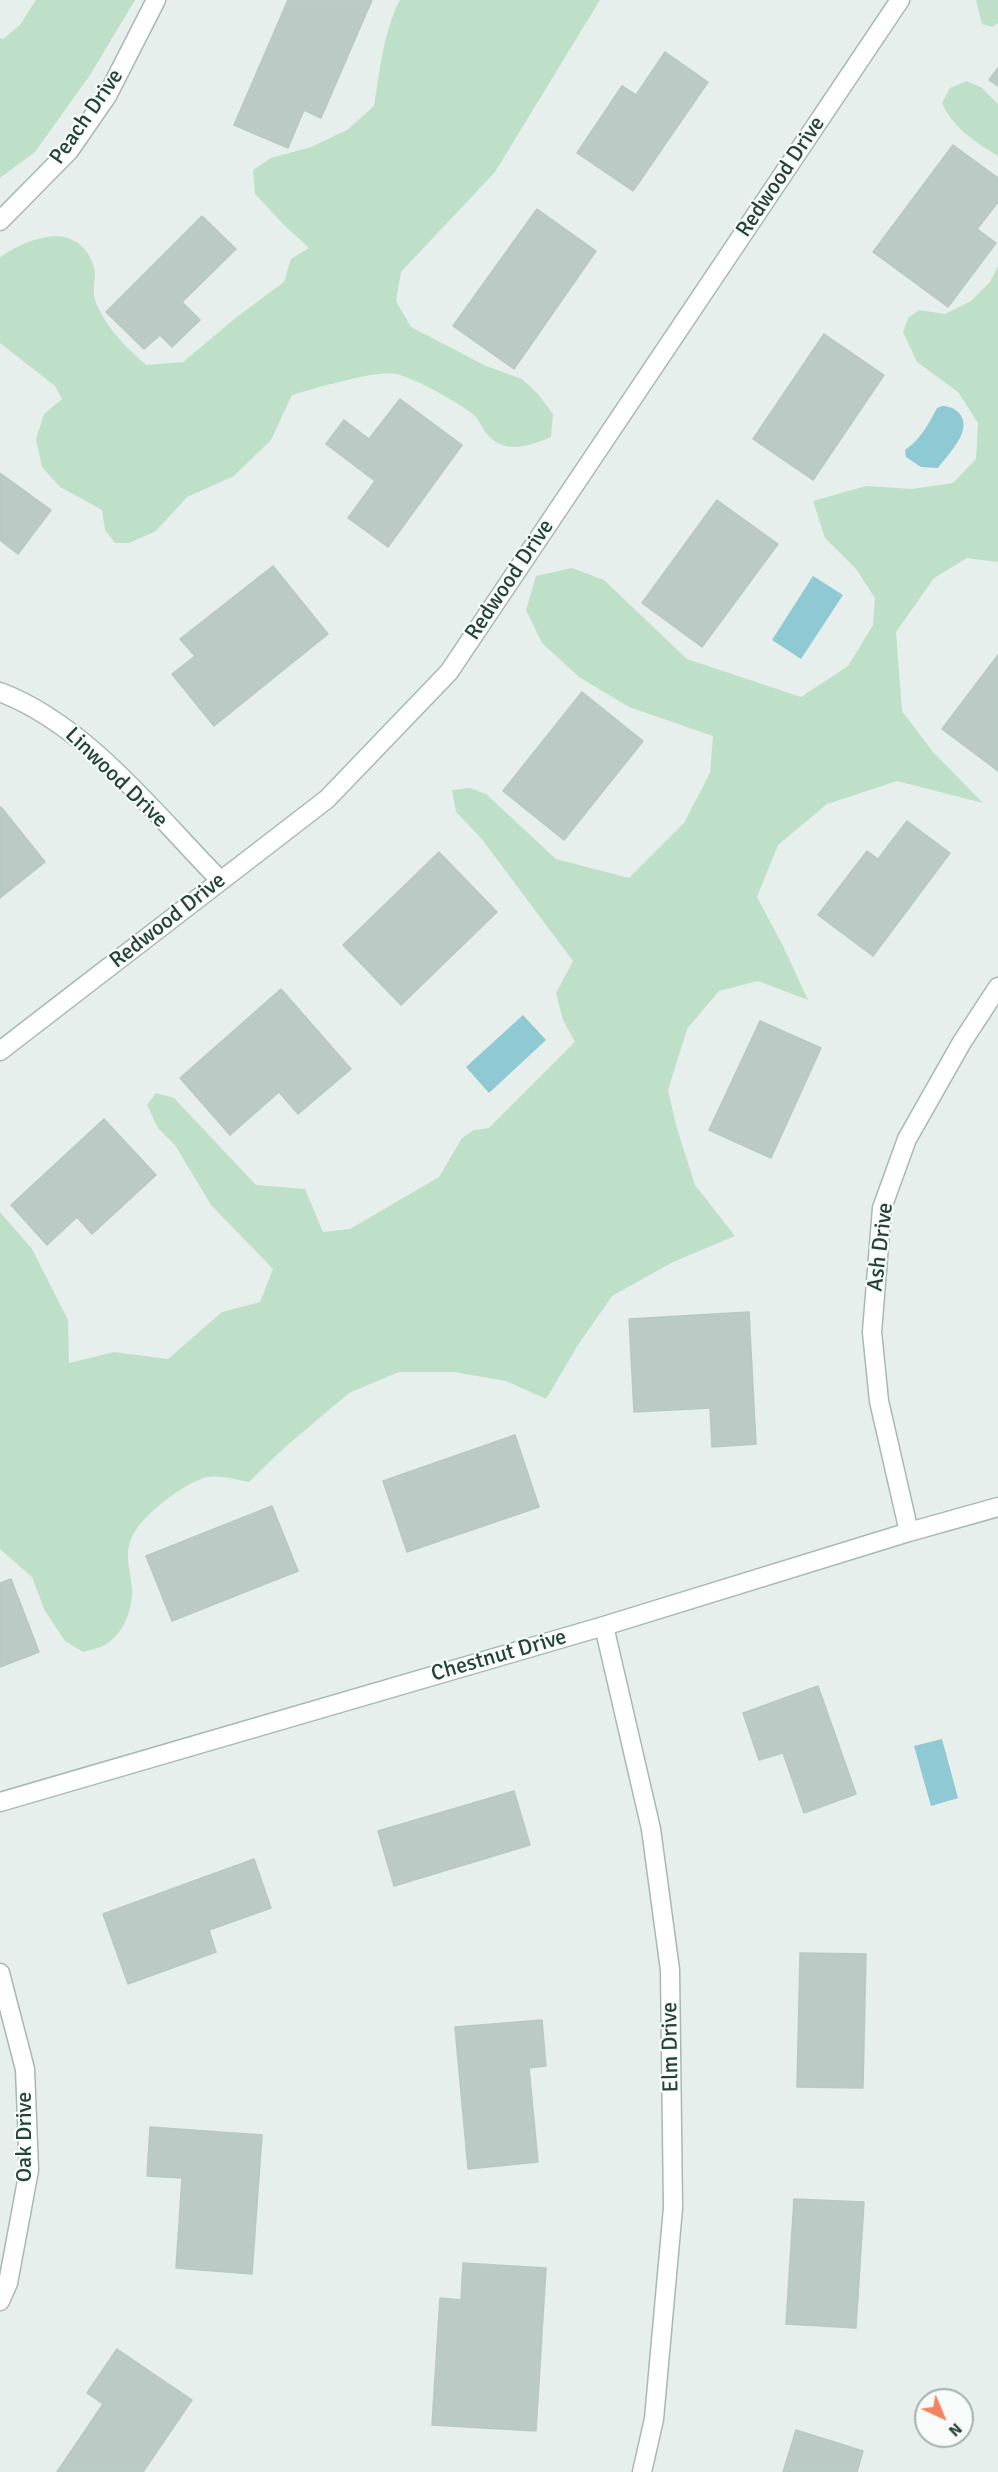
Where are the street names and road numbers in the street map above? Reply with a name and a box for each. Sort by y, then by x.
street label: Peach Drive [45,64,129,170]
street label: Redwood Drive [731,112,831,242]
street label: Redwood Drive [460,515,560,645]
street label: Linwood Drive [59,722,173,834]
street label: Redwood Drive [105,868,231,974]
street label: Ash Drive [862,1201,900,1293]
street label: Chestnut Drive [428,1624,570,1688]
street label: Elm Drive [657,2002,685,2092]
street label: Oak Drive [12,2092,38,2182]

